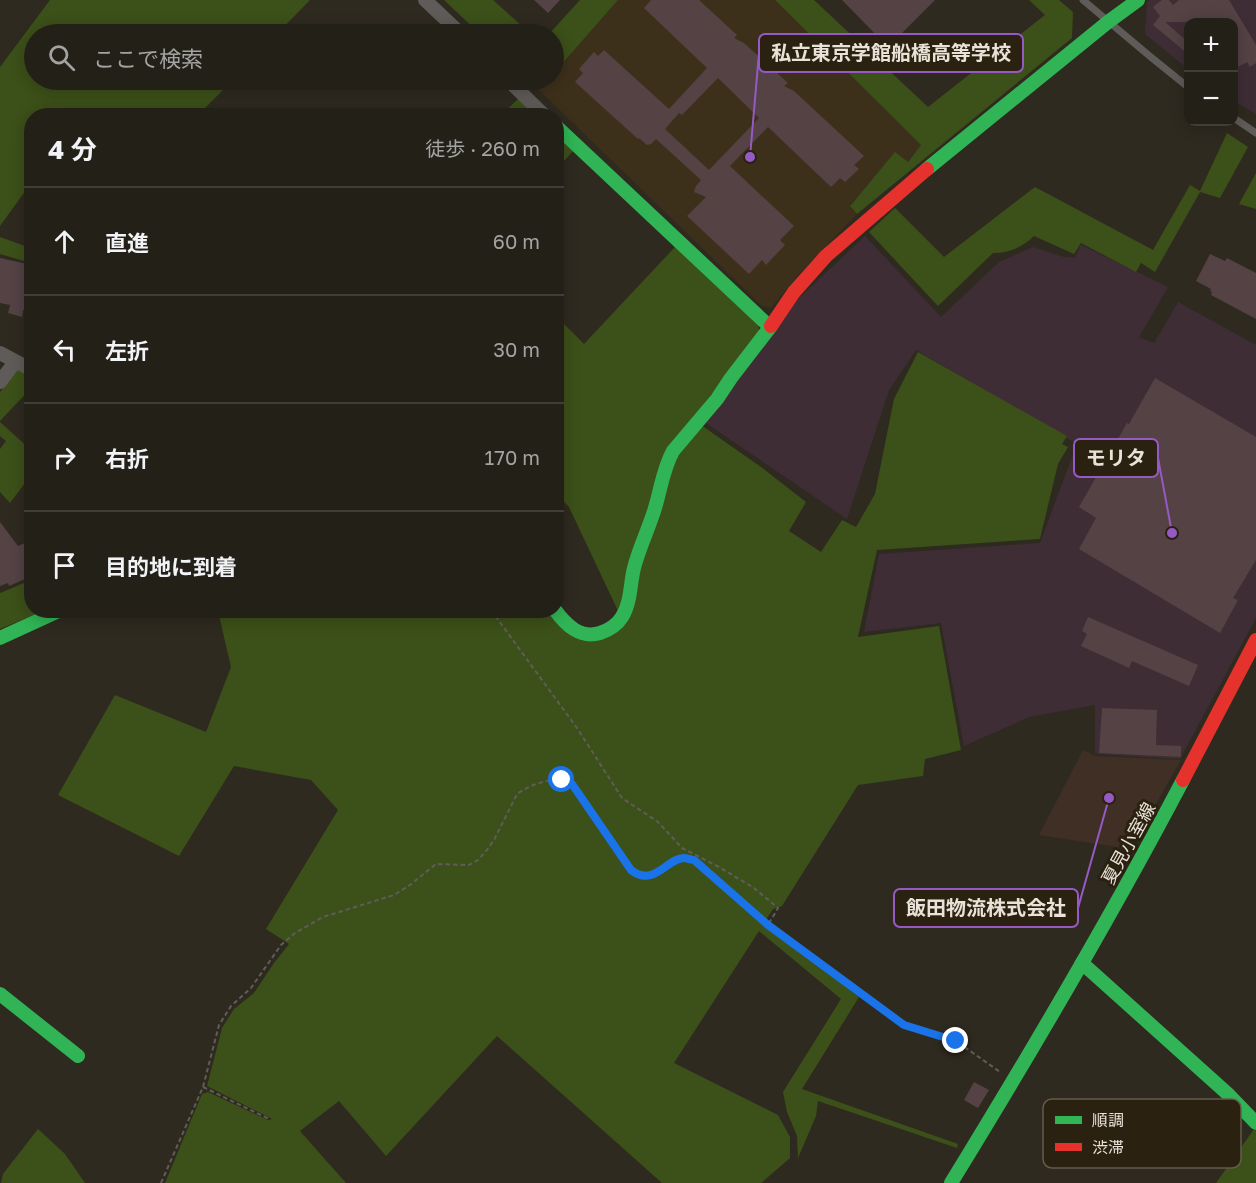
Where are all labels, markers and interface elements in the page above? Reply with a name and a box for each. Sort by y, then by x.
map controls [1184,18,1238,126]
button: + [1184,18,1238,72]
search box [24,24,564,90]
callout: 私立東京学館船橋高等学校 [759,34,1023,72]
text: 私立東京学館船橋高等学校 [771,40,1011,64]
icon: search [45,41,78,74]
text: ここで検索 [93,45,203,72]
button: − [1184,72,1238,126]
text: 4 分 [48,134,97,165]
text: 徒歩 · 260 m [425,136,540,160]
icon: ahead [48,225,81,258]
text: 直進 [105,229,149,256]
text: 60 m [493,229,540,253]
icon: left [48,333,81,366]
text: 左折 [105,337,149,364]
text: 30 m [493,337,540,361]
callout: モリタ [1074,439,1158,477]
icon: right [48,441,81,474]
text: 右折 [105,445,149,472]
text: 170 m [485,445,540,469]
text: モリタ [1086,445,1146,469]
icon: arrive [48,549,81,582]
text: 目的地に到着 [105,553,237,580]
route start [548,766,574,792]
street label: 夏見小室線 [1097,798,1159,888]
callout: 飯田物流株式会社 [894,889,1078,927]
text: 飯田物流株式会社 [906,895,1066,919]
route end [942,1027,968,1053]
legend [1043,1099,1241,1168]
text: 順調 [1092,1110,1124,1130]
text: 渋滞 [1092,1137,1124,1157]

